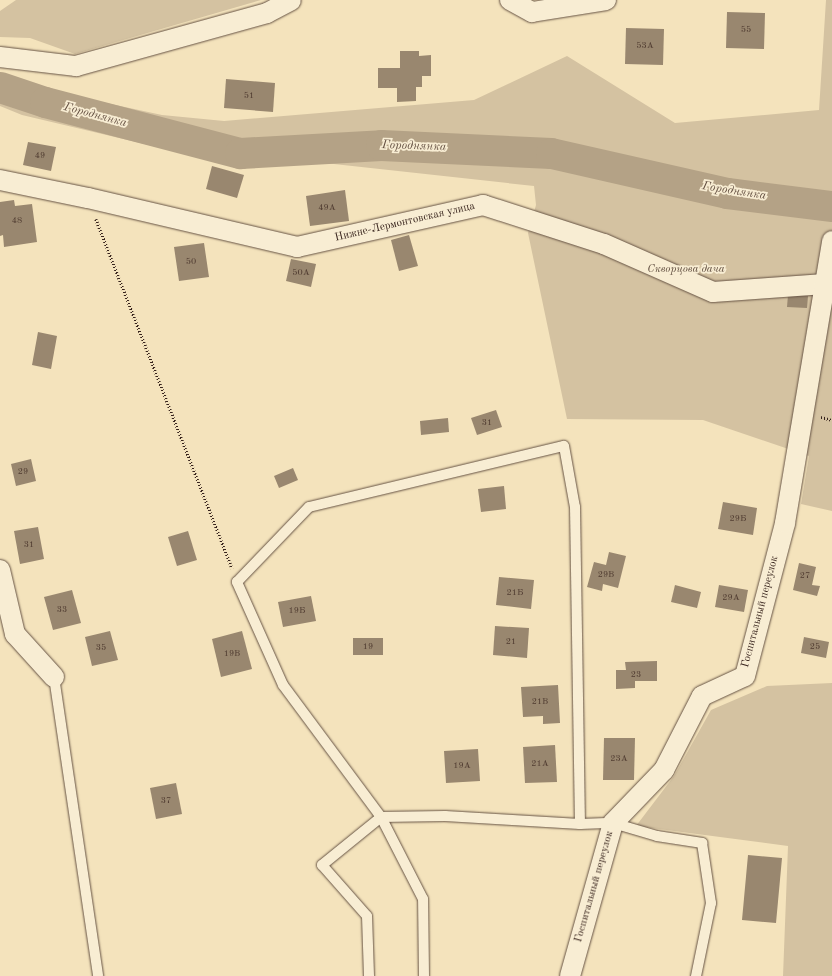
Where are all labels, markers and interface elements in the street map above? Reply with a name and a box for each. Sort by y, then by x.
house number: 55 [741,25,751,35]
house number: 53А [636,41,654,51]
house number: 51 [244,91,254,101]
water label: Городнянка [62,101,128,131]
water label: Городнянка [382,139,446,155]
house number: 49 [35,151,45,161]
water label: Городнянка [701,180,767,204]
street label: Нижне-Лермонтовская улица [334,200,476,246]
house number: 49А [318,203,336,213]
house number: 48 [12,216,22,226]
house number: 50 [186,257,196,267]
park label: Скворцова дача [647,263,725,277]
house number: 50А [292,268,310,278]
house number: 31 [482,418,492,428]
house number: 29 [18,467,28,477]
house number: 29Б [730,514,746,524]
house number: 31 [24,540,34,550]
street label: Госпитальный переулок [740,555,782,669]
house number: 29В [598,570,614,580]
house number: 27 [800,571,810,581]
house number: 21Б [507,588,523,598]
house number: 29А [722,593,740,603]
house number: 33 [57,605,67,615]
house number: 19Б [289,606,305,616]
house number: 21 [506,637,516,647]
house number: 19 [363,642,373,652]
house number: 25 [810,642,820,652]
house number: 35 [96,643,106,653]
house number: 19В [224,649,240,659]
house number: 23 [631,670,641,680]
house number: 21В [532,697,548,707]
house number: 23А [610,754,628,764]
house number: 21А [531,759,549,769]
house number: 19А [453,761,471,771]
house number: 37 [161,796,171,806]
street label: Госпитальный переулок [573,830,617,944]

